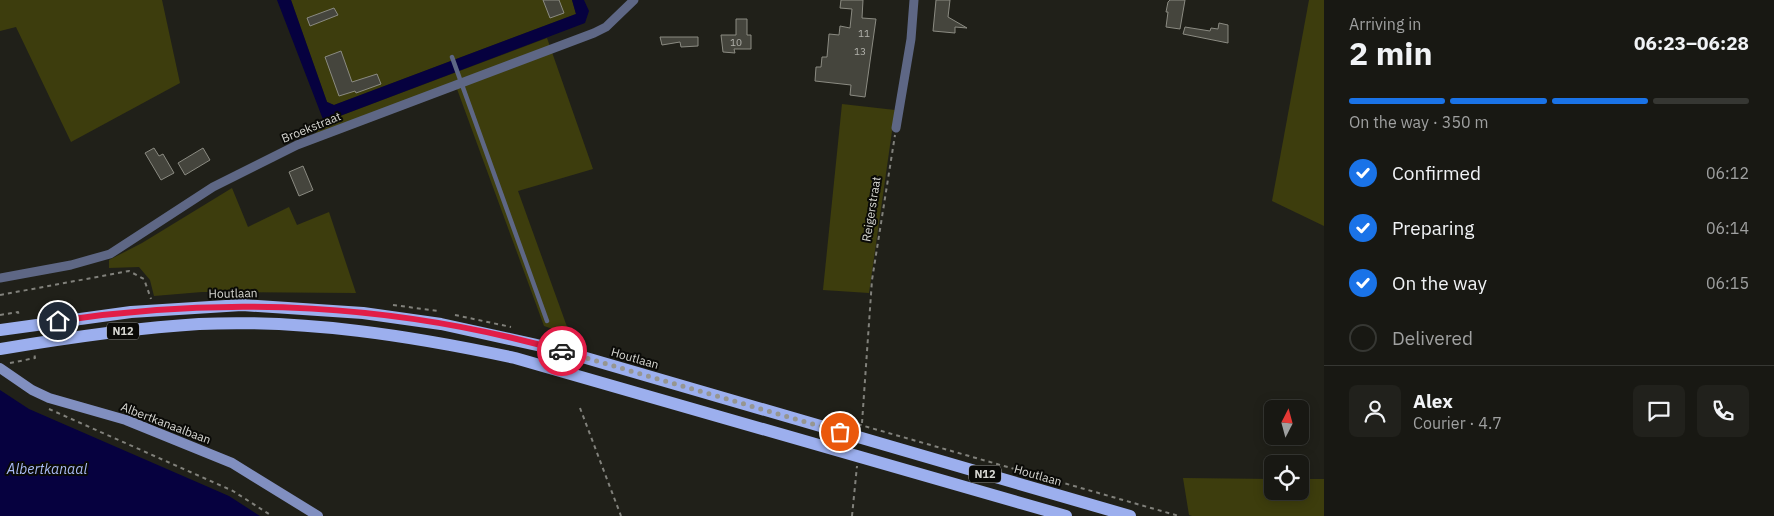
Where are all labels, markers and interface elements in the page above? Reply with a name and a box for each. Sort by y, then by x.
text: Arriving in [1349,14,1421,34]
house number: 11 [858,27,870,40]
text: 06:23–06:28 [1634,31,1749,55]
text: 2 min [1349,32,1433,74]
house number: 10 [730,36,742,49]
house number: 13 [854,45,866,58]
street label: Broekstraat [279,108,343,146]
text: On the way · 350 m [1349,112,1488,132]
icon: check [1349,159,1377,187]
text: Confirmed [1392,161,1481,185]
text: 06:12 [1706,163,1749,183]
street label: Reigerstraat [858,175,884,243]
icon: check [1349,214,1377,242]
text: Preparing [1392,216,1474,240]
text: 06:14 [1706,218,1749,238]
icon: check [1349,269,1377,297]
text: On the way [1392,271,1487,295]
text: 06:15 [1706,273,1749,293]
street label: Houtlaan [208,285,258,301]
pin [37,300,79,342]
icon: home [44,307,72,335]
road number: N12 [107,322,139,340]
courier [537,326,587,376]
text: Delivered [1392,326,1473,350]
icon: car [548,337,576,365]
street label: Houtlaan [609,344,661,372]
button: person [1349,385,1401,437]
button: chat [1633,385,1685,437]
button: phone [1697,385,1749,437]
text: Alex [1413,389,1453,413]
street label: Albertkanaalbaan [119,399,213,447]
north arrow [1264,400,1309,445]
map controls [1264,400,1309,500]
pin [819,411,861,453]
text: Courier · 4.7 [1413,413,1502,433]
icon: bag [826,418,854,446]
button: locate [1264,455,1309,500]
water label: Albertkanaal [6,460,87,478]
street label: Houtlaan [1012,461,1064,489]
road number: N12 [969,466,1001,482]

